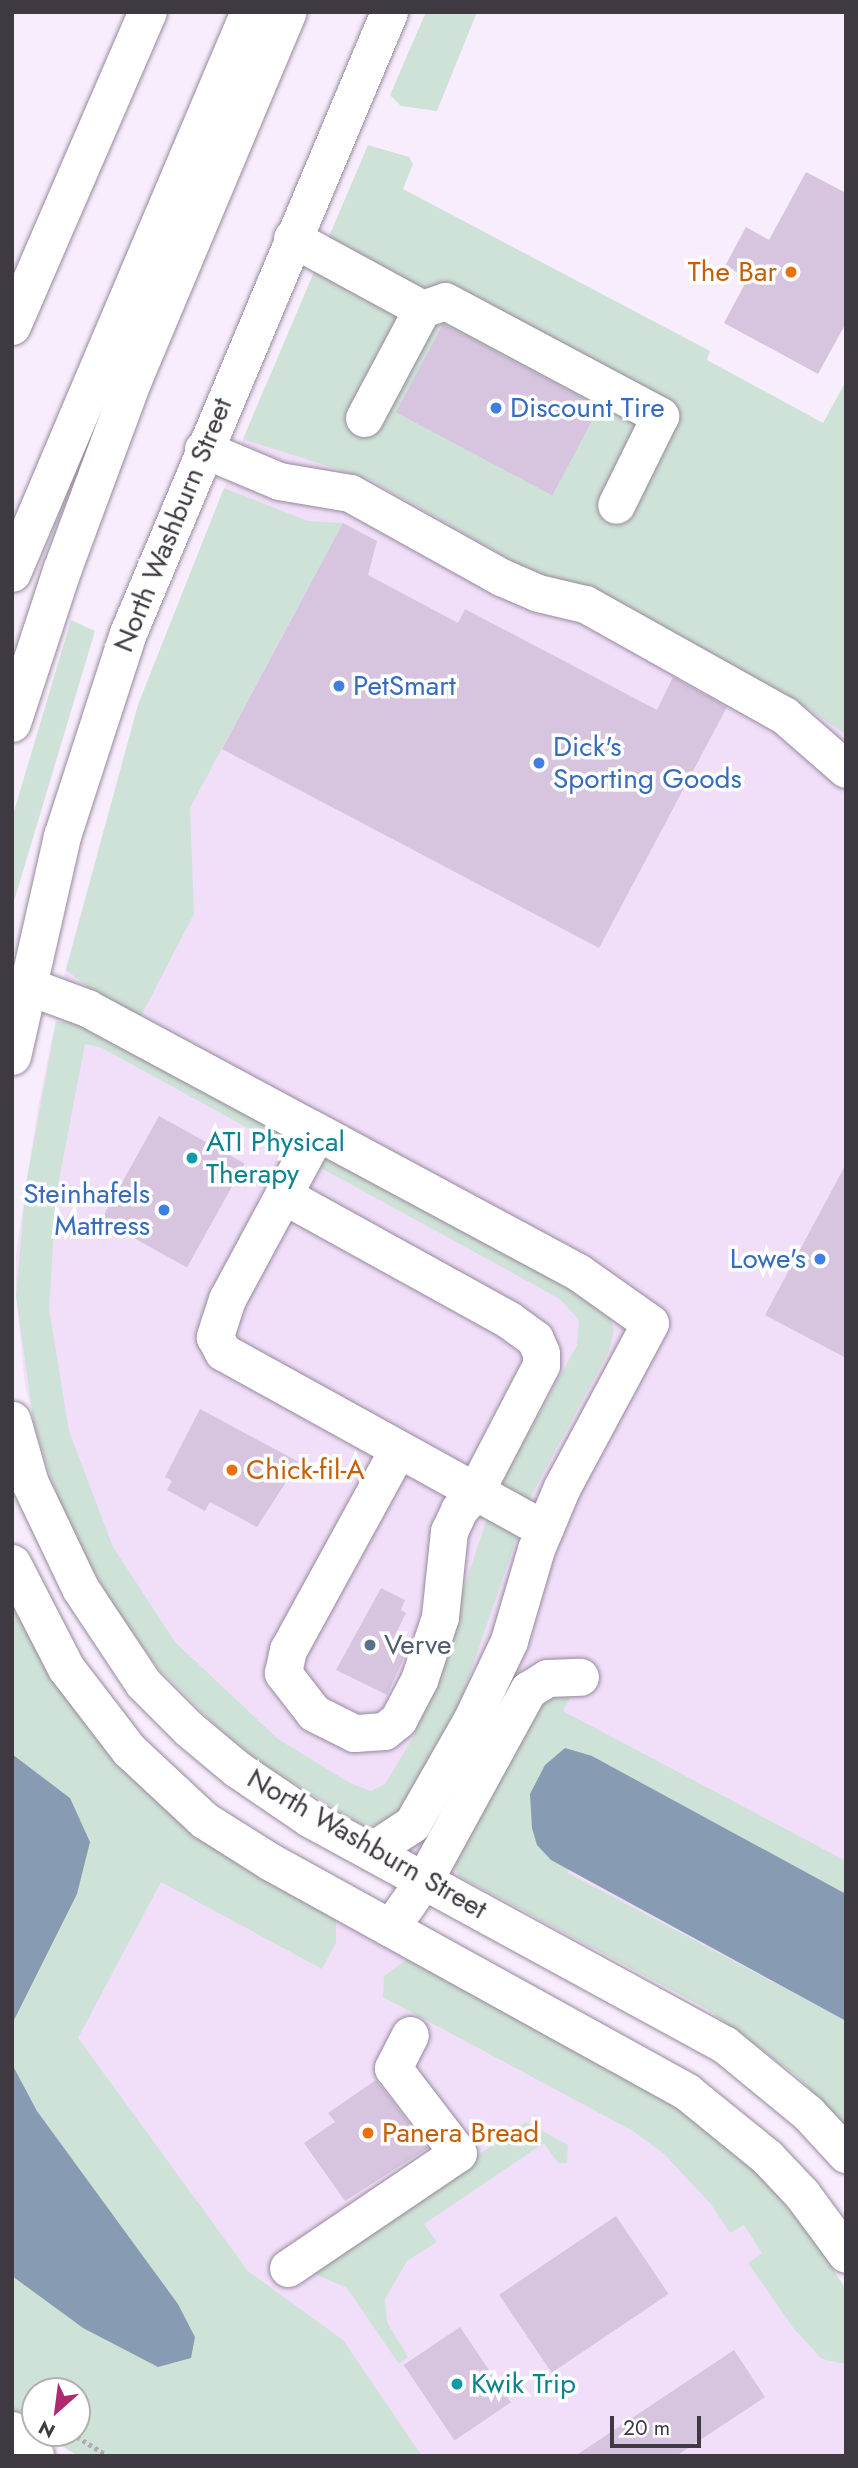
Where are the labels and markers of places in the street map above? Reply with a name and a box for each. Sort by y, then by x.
place label: The Bar [688,255,777,289]
marker: The Bar [783,264,799,280]
place label: Discount Tire [510,391,665,425]
marker: Discount Tire [488,400,504,416]
place label: PetSmart [353,669,456,703]
marker: PetSmart [331,678,347,694]
place label: Dick's Sporting Goods [553,730,742,796]
marker: Dick's Sporting Goods [531,755,547,771]
place label: ATI Physical Therapy [206,1125,345,1191]
marker: ATI Physical Therapy [184,1150,200,1166]
place label: Steinhafels Mattress [23,1177,150,1243]
marker: Steinhafels Mattress [156,1202,172,1218]
place label: Lowe's [730,1242,806,1276]
marker: Lowe's [812,1251,828,1267]
place label: Chick-fil-A [246,1453,365,1487]
marker: Chick-fil-A [224,1462,240,1478]
place label: Verve [384,1628,451,1662]
marker: Verve [362,1637,378,1653]
place label: Panera Bread [382,2116,539,2150]
marker: Panera Bread [360,2125,376,2141]
place label: Kwik Trip [471,2367,576,2401]
marker: Kwik Trip [449,2376,465,2392]

